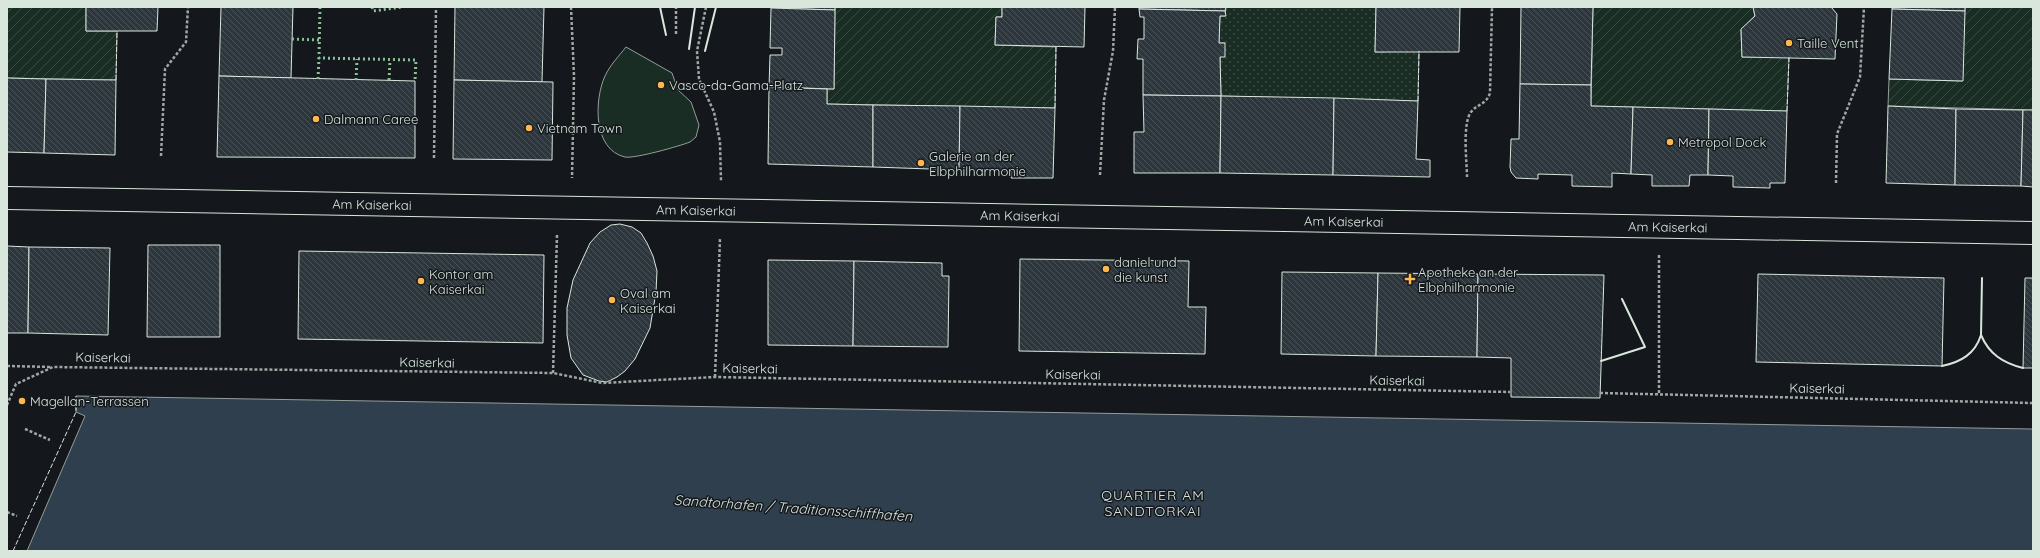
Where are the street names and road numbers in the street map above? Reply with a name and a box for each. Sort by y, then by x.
street label: Am Kaiserkai [332,196,412,213]
street label: Am Kaiserkai [656,201,736,219]
street label: Am Kaiserkai [980,207,1060,224]
street label: Am Kaiserkai [1304,212,1384,230]
street label: Am Kaiserkai [1628,218,1708,235]
street label: Kaiserkai [75,349,131,365]
street label: Kaiserkai [399,354,455,370]
street label: Kaiserkai [722,360,778,376]
street label: Kaiserkai [1045,366,1101,382]
street label: Kaiserkai [1369,372,1425,388]
street label: Kaiserkai [1789,380,1845,396]

